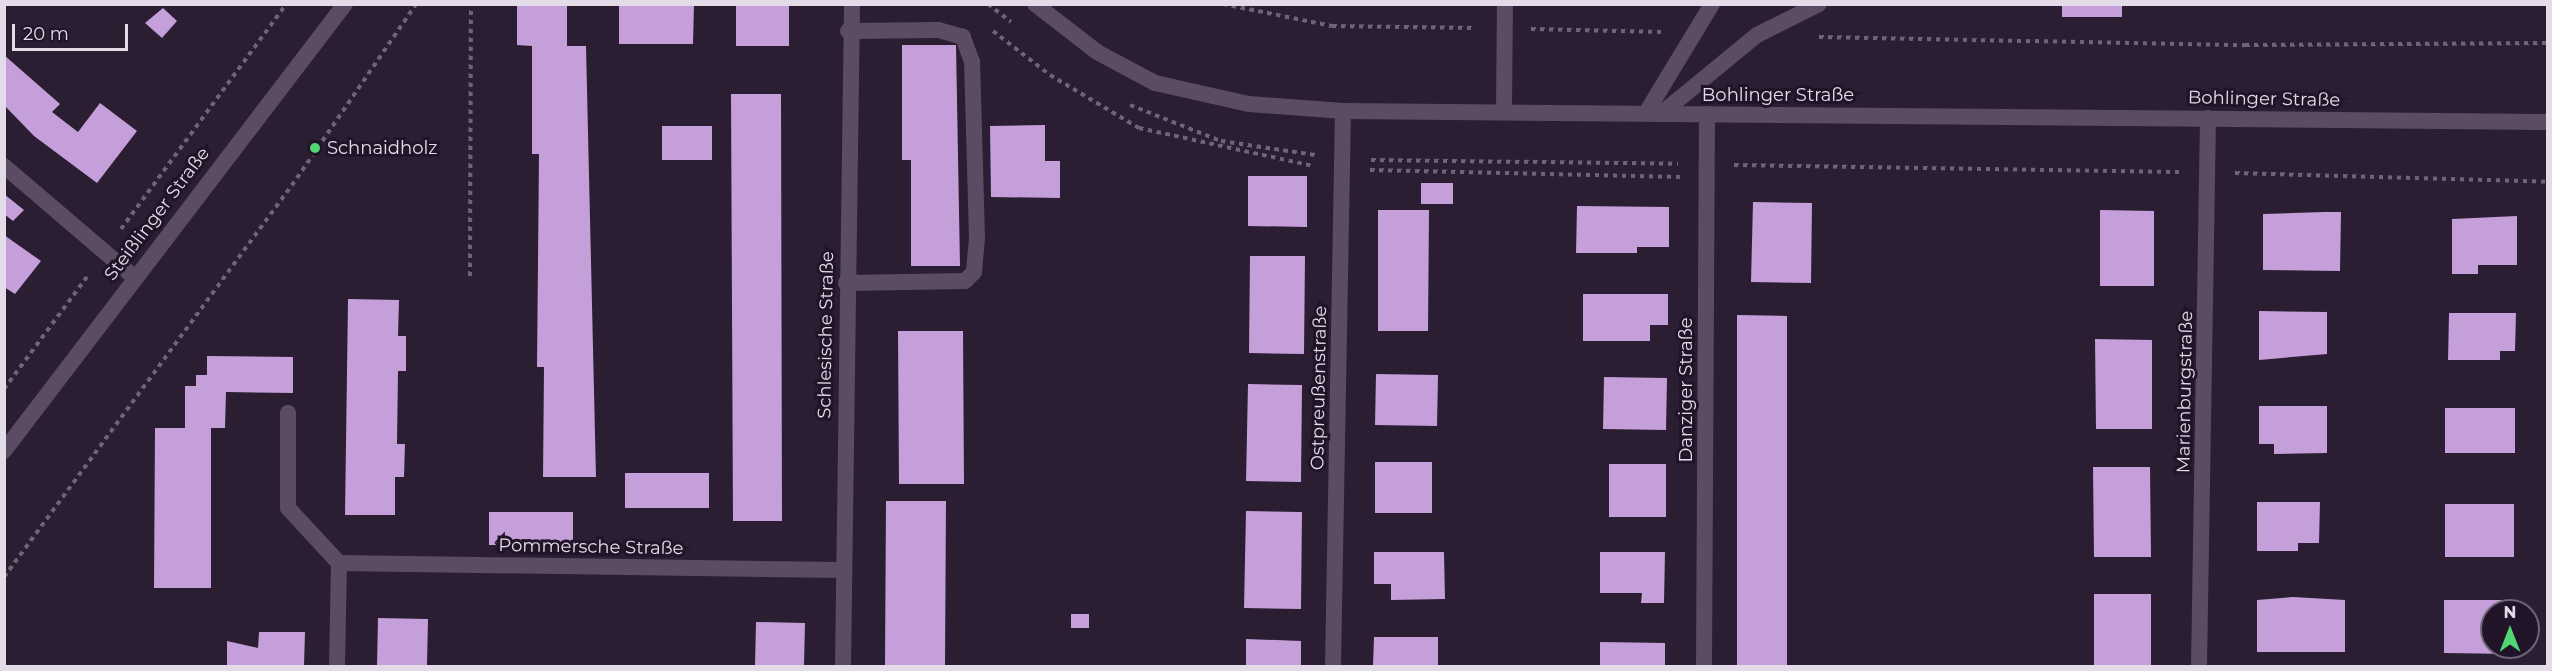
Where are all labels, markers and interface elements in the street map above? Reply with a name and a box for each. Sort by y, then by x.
scale bar [15,12,130,50]
text: 20 m [23,23,69,45]
street label: Bohlinger Straße [1702,84,1854,106]
street label: Bohlinger Straße [2188,87,2340,111]
place label: Schnaidholz [327,137,438,159]
marker: Schnaidholz [308,141,322,155]
street label: Steißlinger Straße [100,143,214,285]
street label: Schlesische Straße [814,251,838,419]
street label: Ostpreußenstraße [1307,306,1331,470]
street label: Marienburgstraße [2173,311,2197,473]
street label: Danziger Straße [1675,317,1697,463]
street label: Pommersche Straße [498,535,684,559]
north arrow [2480,599,2540,659]
text: N [2504,603,2516,622]

